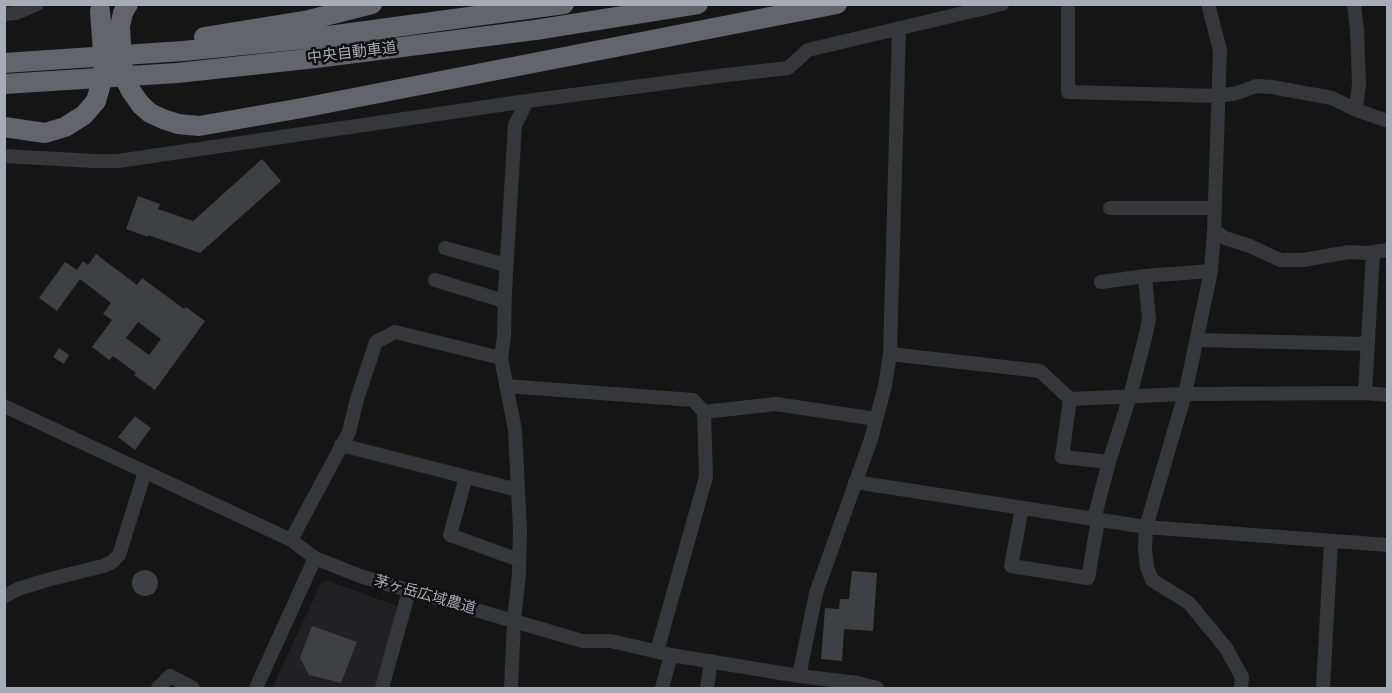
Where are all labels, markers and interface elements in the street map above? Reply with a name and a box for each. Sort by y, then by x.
street label: 中央自動車道 [306,39,398,67]
street label: 茅ヶ岳広域農道 [372,572,478,618]

